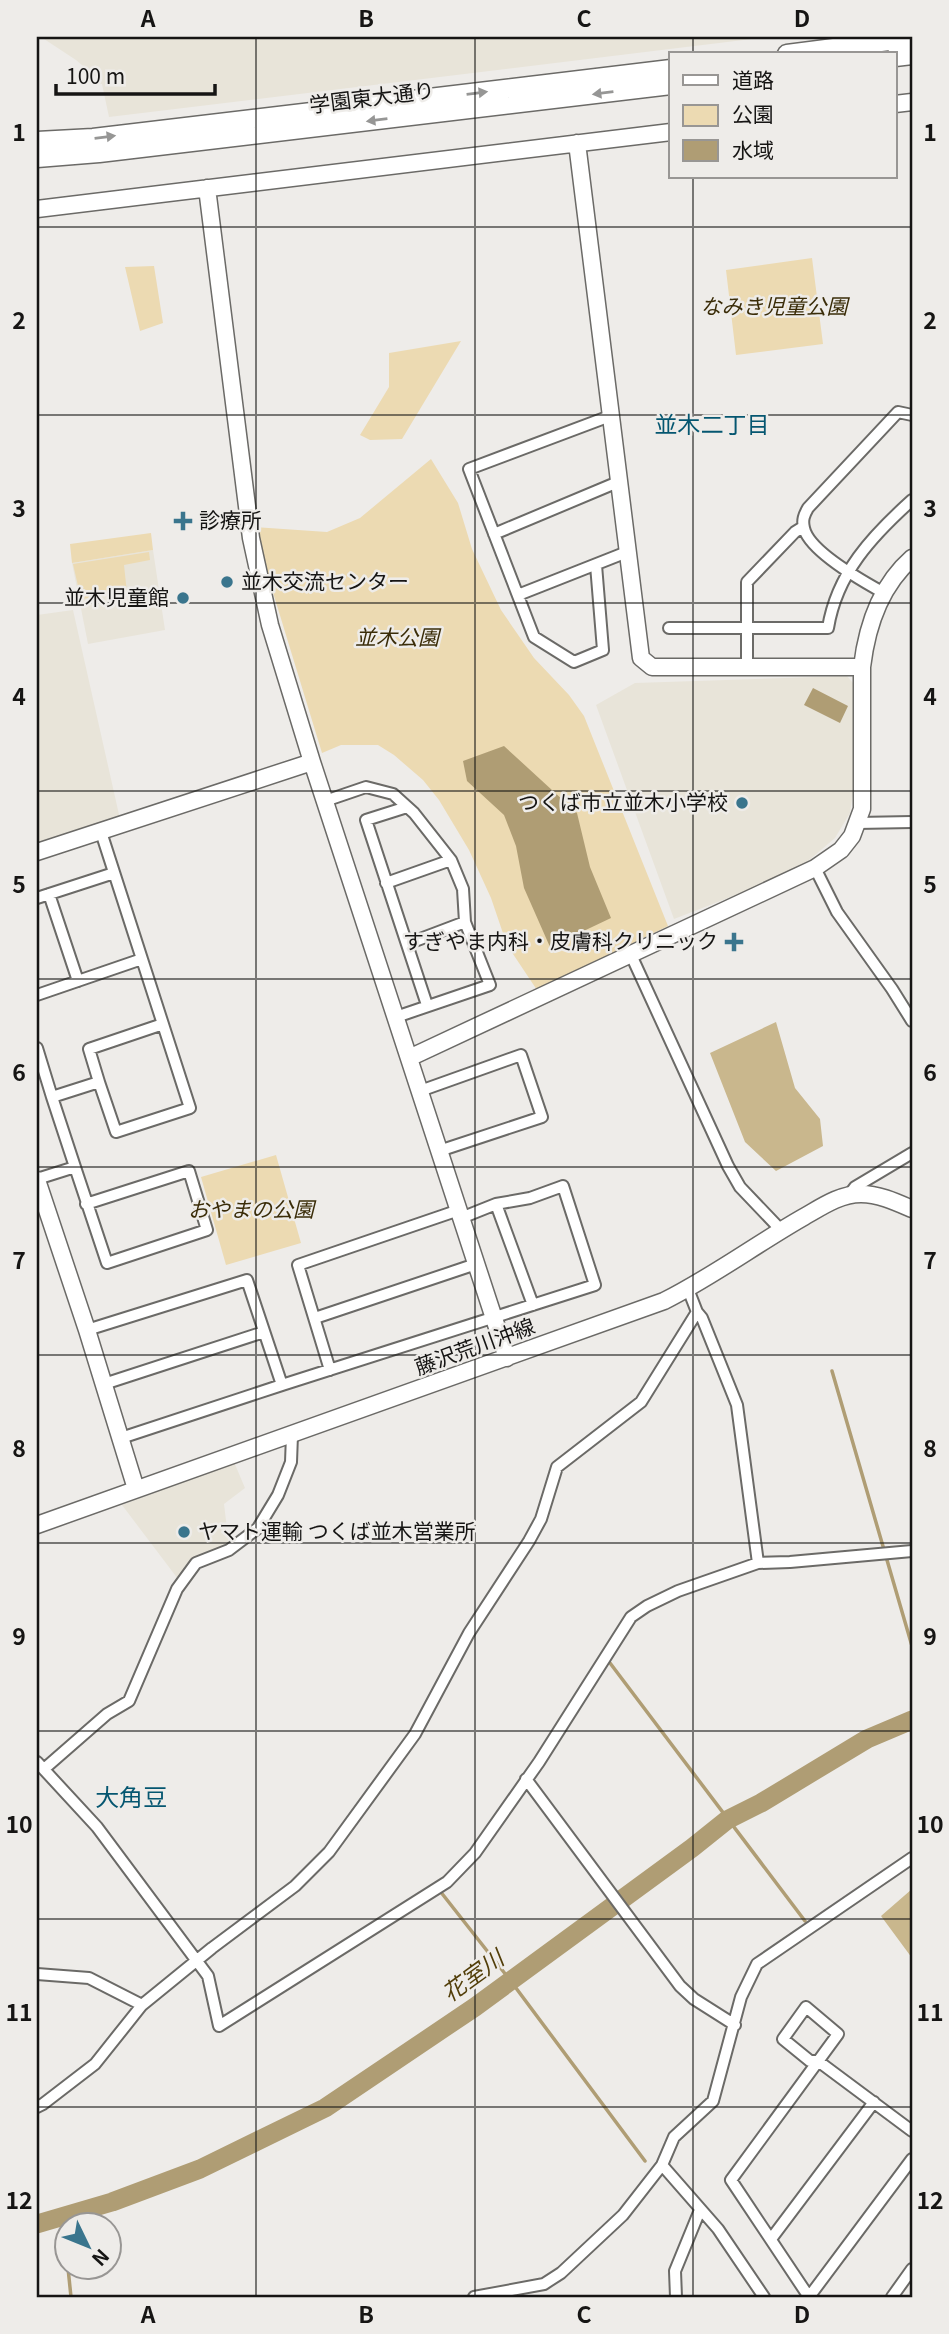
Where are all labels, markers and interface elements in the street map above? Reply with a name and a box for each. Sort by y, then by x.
text: A [140,0,156,34]
text: B [358,0,374,34]
text: C [576,0,592,34]
text: D [794,0,810,34]
scale bar [56,52,215,96]
legend [669,52,897,178]
text: 100 m [66,60,125,90]
text: 道路 [732,64,774,94]
street label: 学園東大通り [307,73,436,119]
one-way arrow [466,87,488,98]
one-way arrow [592,88,614,99]
text: 公園 [732,98,774,128]
text: 1 [12,114,26,148]
text: 1 [923,114,937,148]
one-way arrow [366,115,388,126]
one-way arrow [94,131,116,142]
text: 水域 [732,134,774,164]
park label: なみき児童公園 [701,290,850,320]
text: 2 [12,302,26,336]
text: 2 [923,302,937,336]
district label: 並木二丁目 [655,406,770,440]
text: 3 [12,490,26,524]
text: 3 [923,490,937,524]
place label: 診療所 [199,504,262,534]
marker: 診療所 [173,511,193,531]
place label: 並木交流センター [241,565,409,595]
marker: 並木交流センター [219,574,235,590]
place label: 並木児童館 [64,581,169,611]
marker: 並木児童館 [175,590,191,606]
park label: 並木公園 [355,621,442,651]
text: 4 [12,678,26,712]
text: 4 [923,678,937,712]
place label: つくば市立並木小学校 [518,786,728,816]
marker: つくば市立並木小学校 [734,795,750,811]
text: 5 [12,866,26,900]
text: 5 [923,866,937,900]
place label: すぎやま内科・皮膚科クリニック [403,925,718,955]
marker: すぎやま内科・皮膚科クリニック [724,932,744,952]
text: 6 [12,1054,26,1088]
text: 6 [923,1054,937,1088]
park label: おやまの公園 [188,1193,317,1223]
text: 7 [12,1242,26,1276]
text: 7 [923,1242,937,1276]
street label: 藤沢荒川沖線 [410,1309,539,1381]
text: 8 [12,1430,26,1464]
text: 8 [923,1430,937,1464]
place label: ヤマト運輸 つくば並木営業所 [198,1515,476,1545]
marker: ヤマト運輸 つくば並木営業所 [176,1524,192,1540]
text: 9 [12,1618,26,1652]
text: 9 [923,1618,937,1652]
district label: 大角豆 [95,1778,167,1813]
text: 10 [5,1806,33,1840]
text: 10 [916,1806,944,1840]
water label: 花室川 [434,1939,512,2008]
text: 11 [5,1994,33,2028]
text: 11 [916,1994,944,2028]
text: 12 [5,2182,33,2216]
text: 12 [916,2182,944,2216]
north arrow [52,2212,122,2282]
text: N [87,2244,116,2273]
text: A [140,2296,156,2330]
text: B [358,2296,374,2330]
text: C [576,2296,592,2330]
text: D [794,2296,810,2330]

